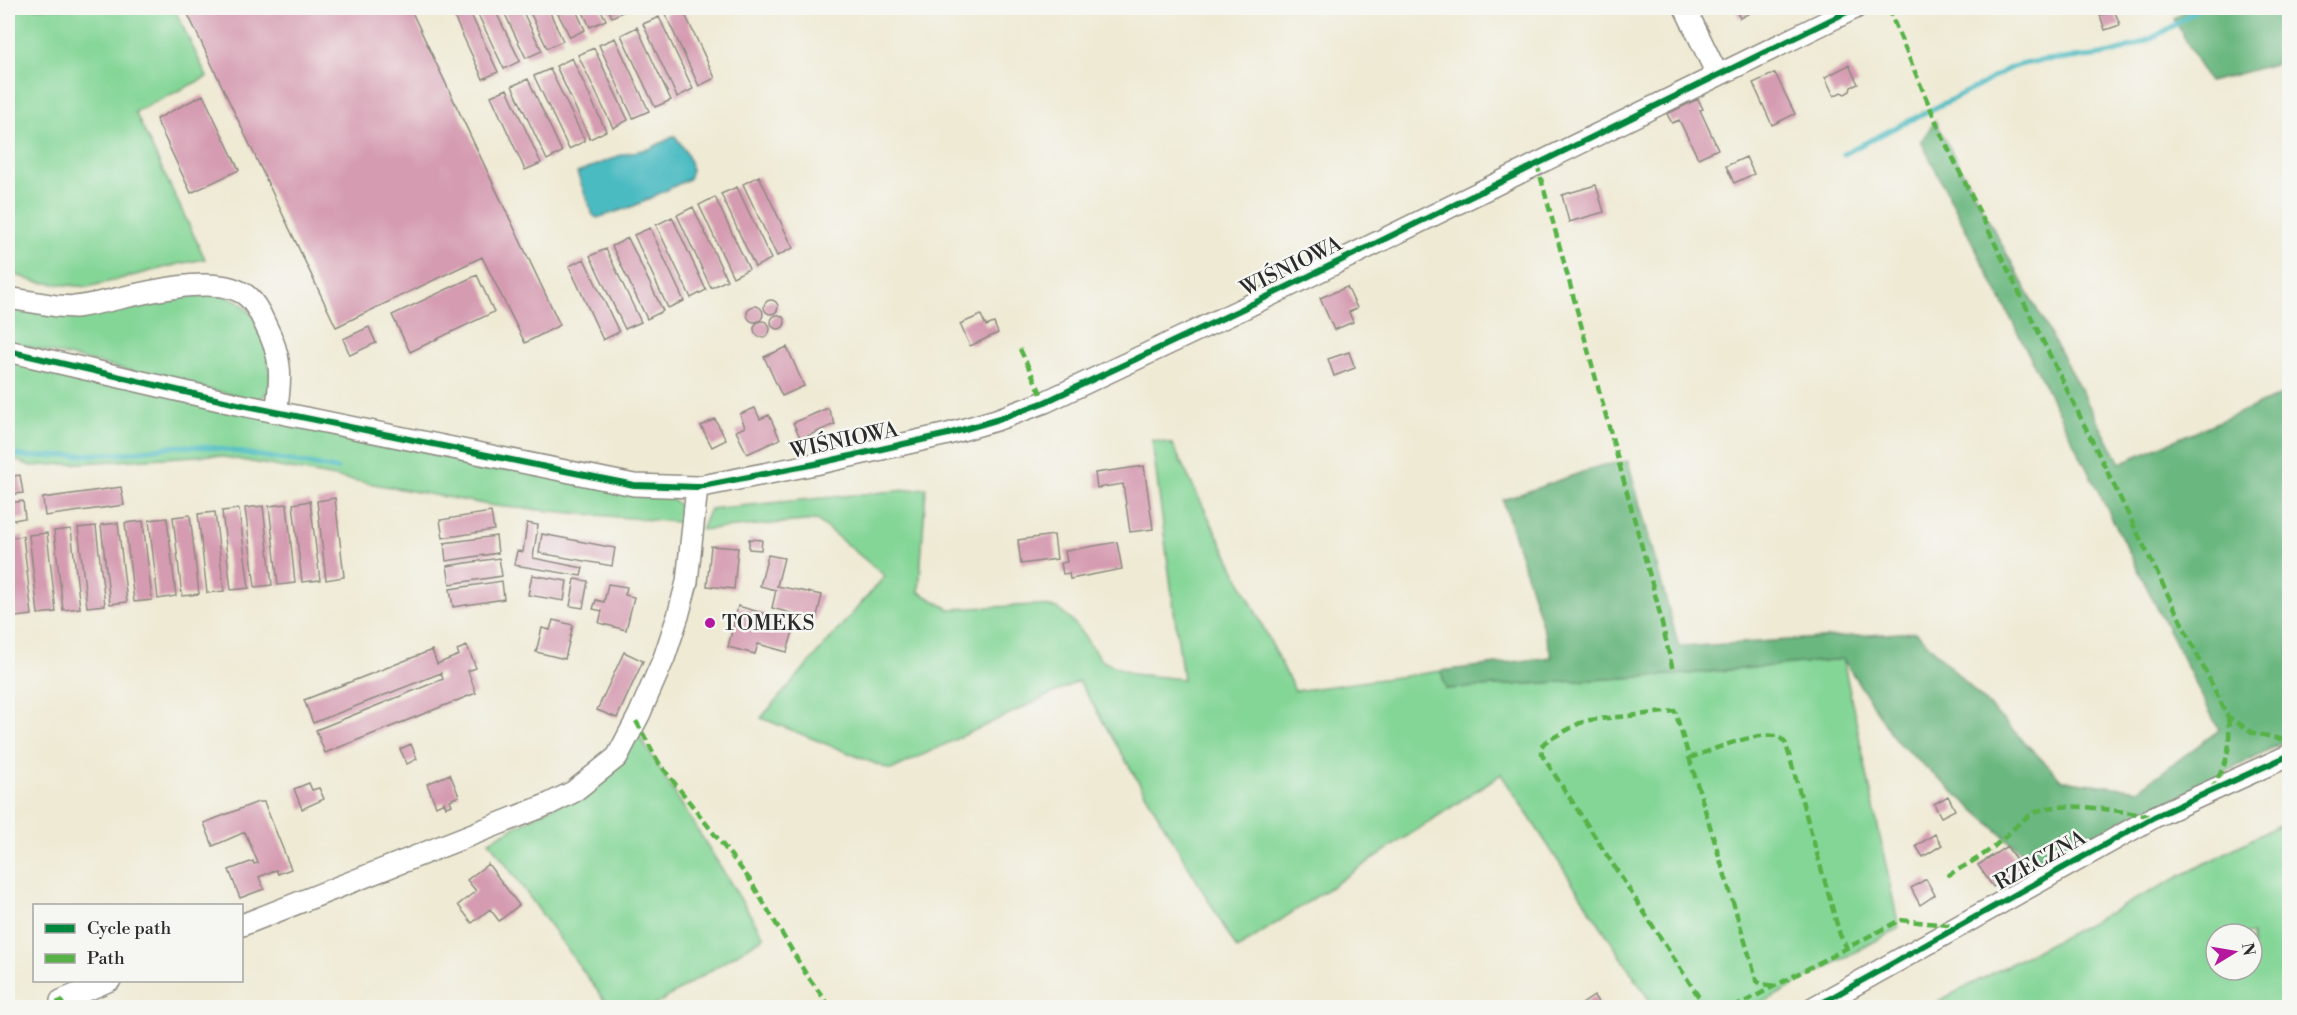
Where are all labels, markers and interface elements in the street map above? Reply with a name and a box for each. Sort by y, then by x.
street label: WIŚNIOWA [1234,228,1347,303]
street label: WIŚNIOWA [786,414,901,465]
place label: TOMEKS [722,611,815,637]
marker: TOMEKS [703,616,717,630]
street label: RZECZNA [1990,825,2091,897]
legend [33,904,243,982]
text: Cycle path [87,917,171,940]
north arrow [2204,922,2264,982]
text: N [2237,941,2259,958]
text: Path [87,947,125,970]

